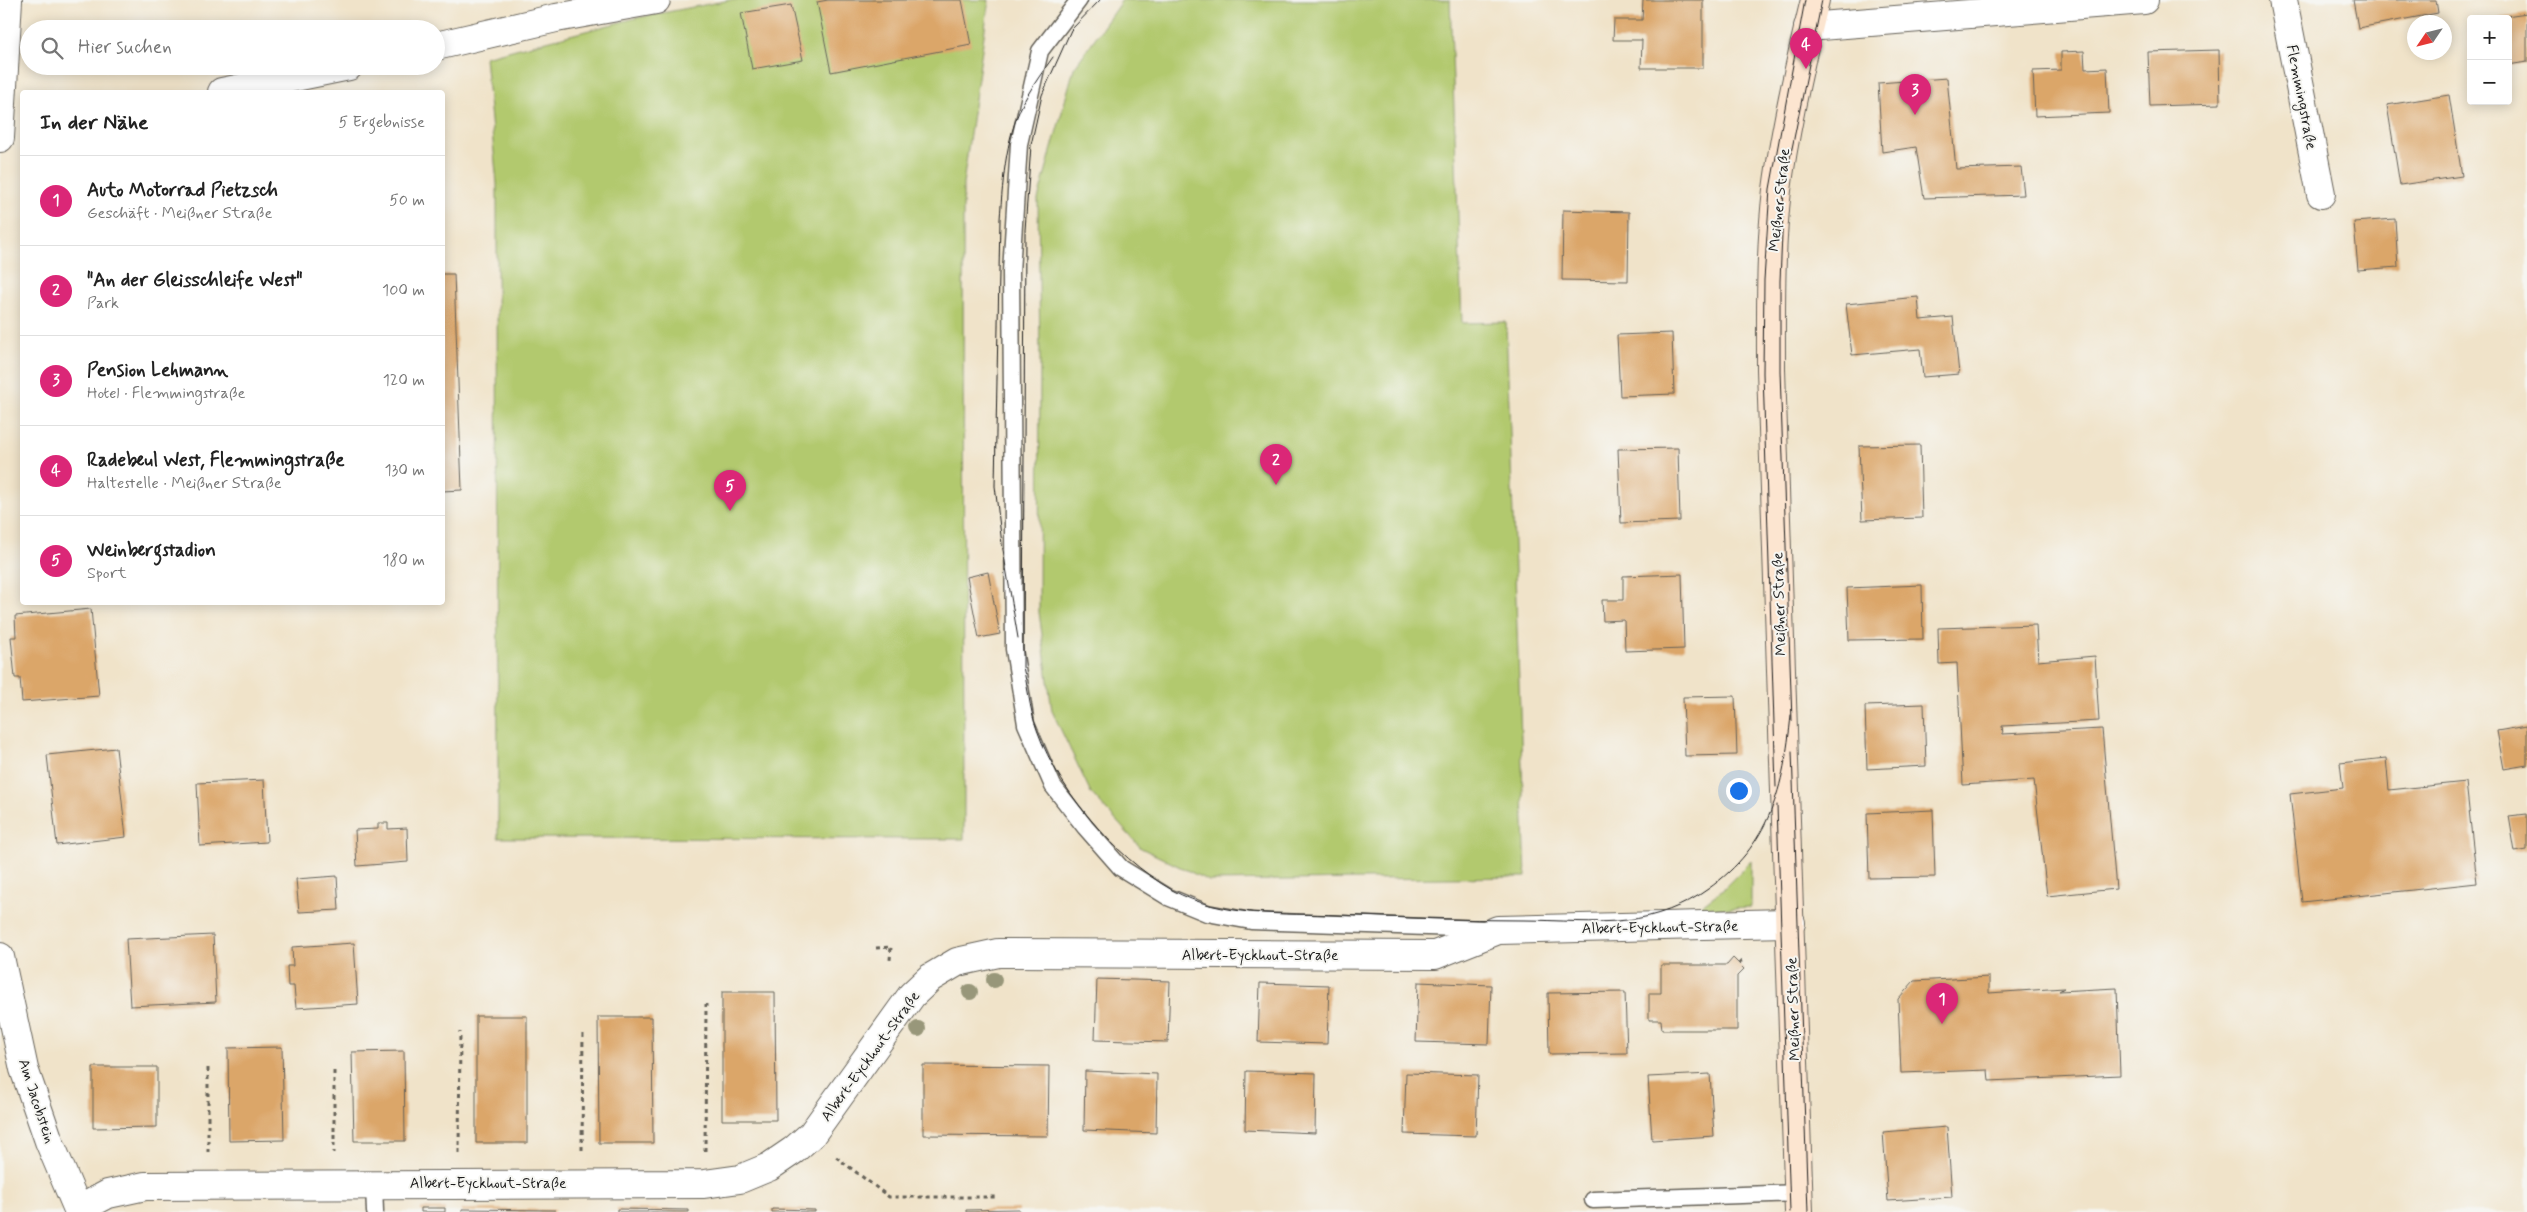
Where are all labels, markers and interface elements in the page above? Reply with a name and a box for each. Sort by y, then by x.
north arrow [2407,15,2452,60]
map controls [2467,15,2512,105]
button: + [2467,15,2512,60]
search box [20,20,445,75]
pin: 4 [1790,28,1822,69]
icon: search [38,34,66,62]
text: Hier suchen [78,35,172,60]
street label: Flemmingstraße [2280,43,2321,152]
button: − [2467,60,2512,105]
pin: 3 [1899,74,1931,115]
text: In der Nähe [40,109,148,137]
text: 5 Ergebnisse [339,112,425,133]
street label: Meißner Straße [1765,147,1795,253]
text: Auto Motorrad Pietzsch [87,178,278,203]
text: 1 [52,190,60,211]
text: 50 m [389,190,425,211]
text: Geschäft · Meißner Straße [87,203,272,224]
text: "An der Gleisschleife West" [87,268,303,293]
text: 2 [52,280,60,301]
text: 100 m [382,280,425,301]
text: Park [87,293,119,314]
text: Pension Lehmann [87,358,228,383]
text: 3 [52,370,60,391]
text: 120 m [383,370,425,391]
text: Hotel · Flemmingstraße [87,383,245,404]
pin: 2 [1260,444,1292,485]
text: Radebeul West, Flemmingstraße [87,448,345,473]
text: 4 [51,460,61,481]
text: 130 m [384,460,425,481]
pin: 5 [714,470,746,511]
text: Haltestelle · Meißner Straße [87,473,282,494]
text: Weinbergstadion [87,538,216,563]
text: 5 [51,550,61,571]
text: 180 m [382,550,425,571]
street label: Meißner Straße [1768,552,1792,656]
text: Sport [87,563,127,584]
your location [1726,778,1752,804]
street label: Albert-Eyckhout-Straße [1582,917,1738,939]
street label: Albert-Eyckhout-Straße [1182,946,1338,966]
street label: Meißner Straße [1782,957,1806,1061]
pin: 1 [1926,983,1958,1024]
street label: Albert-Eyckhout-Straße [817,987,925,1126]
street label: Am Jacobstein [13,1057,59,1146]
street label: Albert-Eyckhout-Straße [410,1174,566,1194]

